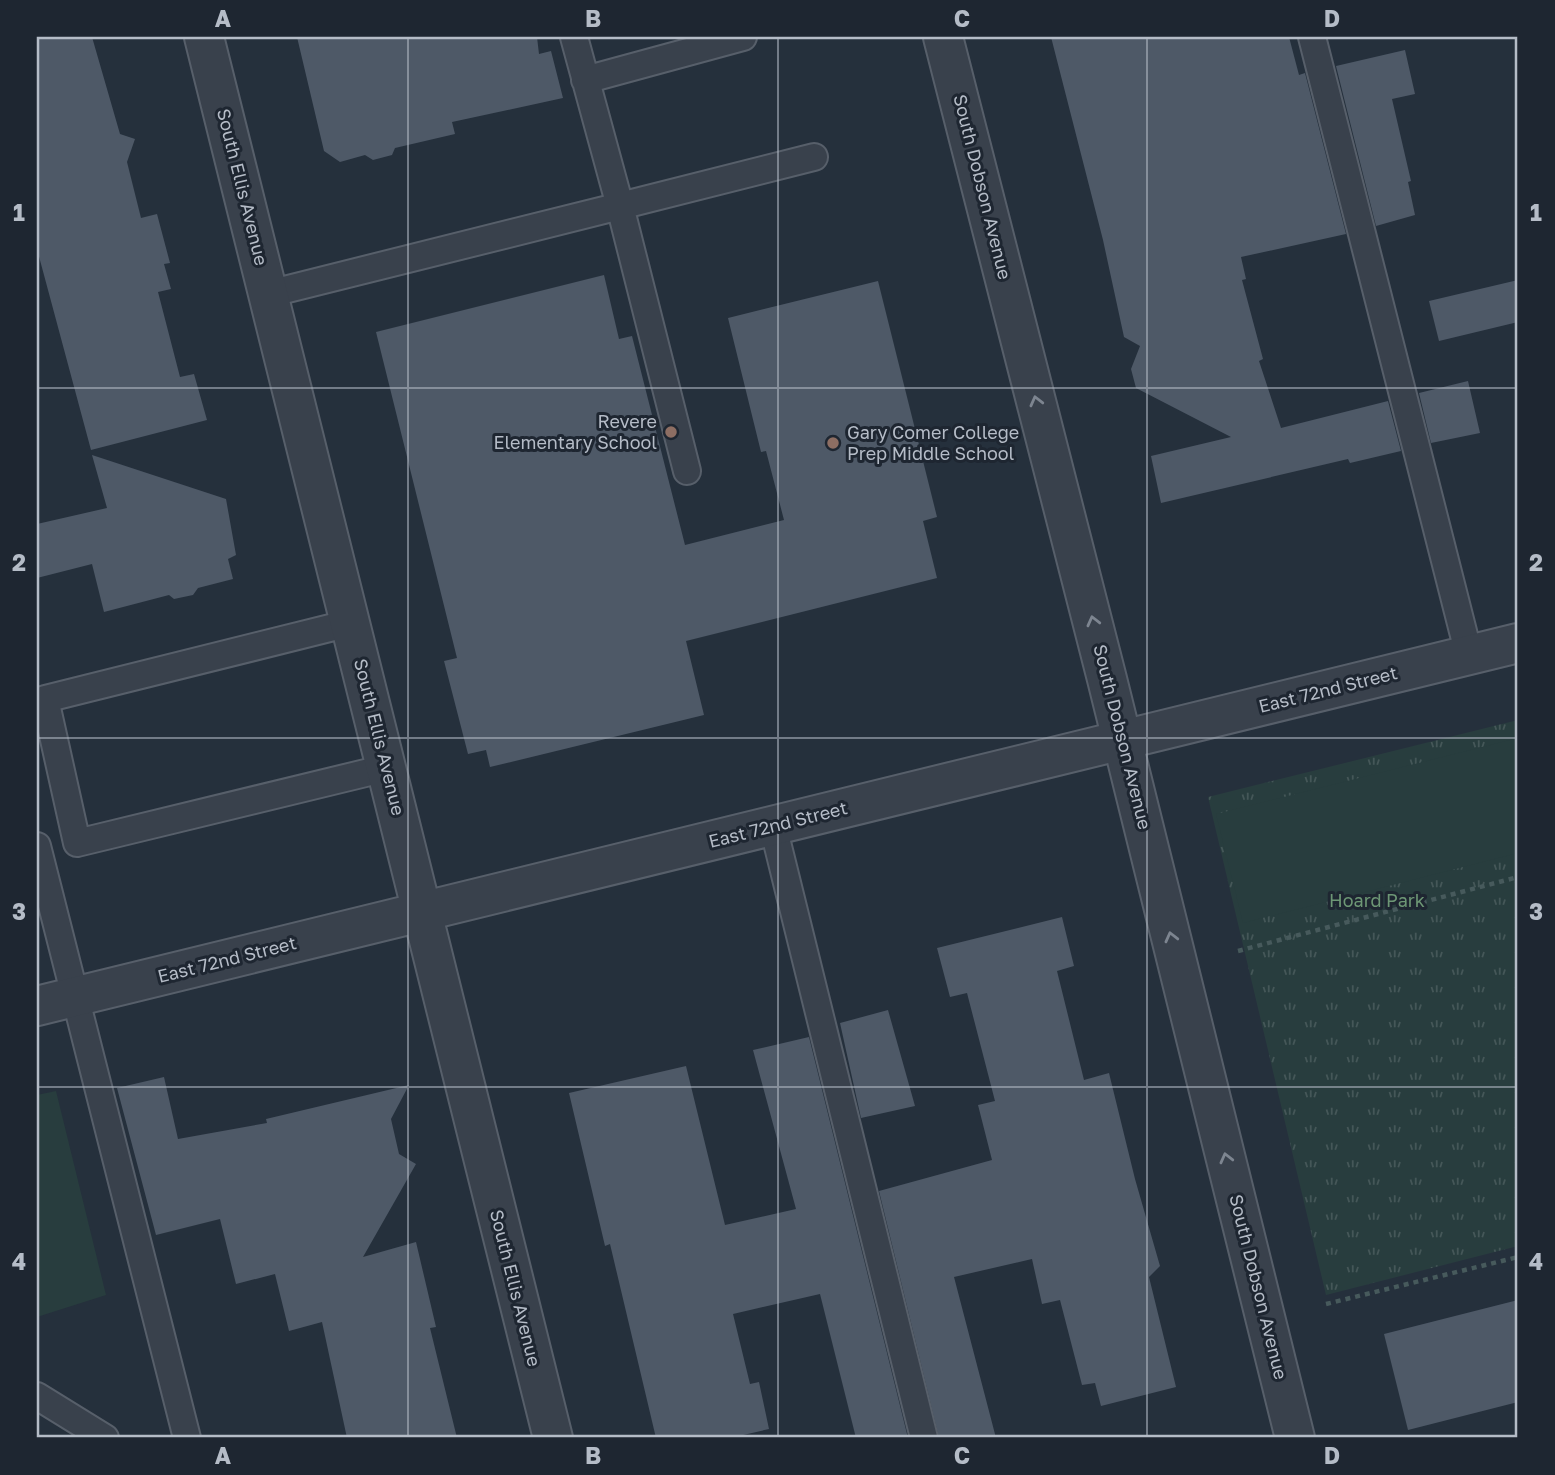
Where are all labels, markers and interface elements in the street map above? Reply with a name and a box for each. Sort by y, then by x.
text: A [215,4,232,32]
text: B [585,4,601,32]
text: C [954,4,970,32]
text: D [1324,4,1340,32]
street label: South Dobson Avenue [949,92,1017,282]
street label: South Ellis Avenue [213,106,273,267]
text: 1 [13,198,25,226]
text: 1 [1530,198,1542,226]
one-way arrow [1030,395,1044,407]
place label: Revere Elementary School [493,410,657,453]
place label: Gary Comer College Prep Middle School [847,421,1019,464]
marker: Revere Elementary School [663,424,679,440]
marker: Gary Comer College Prep Middle School [825,435,841,451]
text: 2 [12,548,26,576]
text: 2 [1529,548,1543,576]
one-way arrow [1087,615,1101,627]
street label: South Dobson Avenue [1089,642,1157,832]
street label: South Ellis Avenue [350,656,410,817]
street label: East 72nd Street [1256,661,1399,717]
street label: East 72nd Street [706,796,849,852]
park label: Hoard Park [1329,889,1425,911]
text: 3 [12,897,26,925]
text: 3 [1529,897,1543,925]
street label: East 72nd Street [155,931,298,987]
one-way arrow [1165,931,1180,943]
one-way arrow [1220,1152,1234,1164]
street label: South Dobson Avenue [1225,1192,1293,1382]
street label: South Ellis Avenue [486,1207,546,1368]
text: 4 [12,1247,26,1275]
text: 4 [1529,1247,1543,1275]
text: A [215,1441,232,1469]
text: B [585,1441,601,1469]
text: C [954,1441,970,1469]
text: D [1324,1441,1340,1469]

